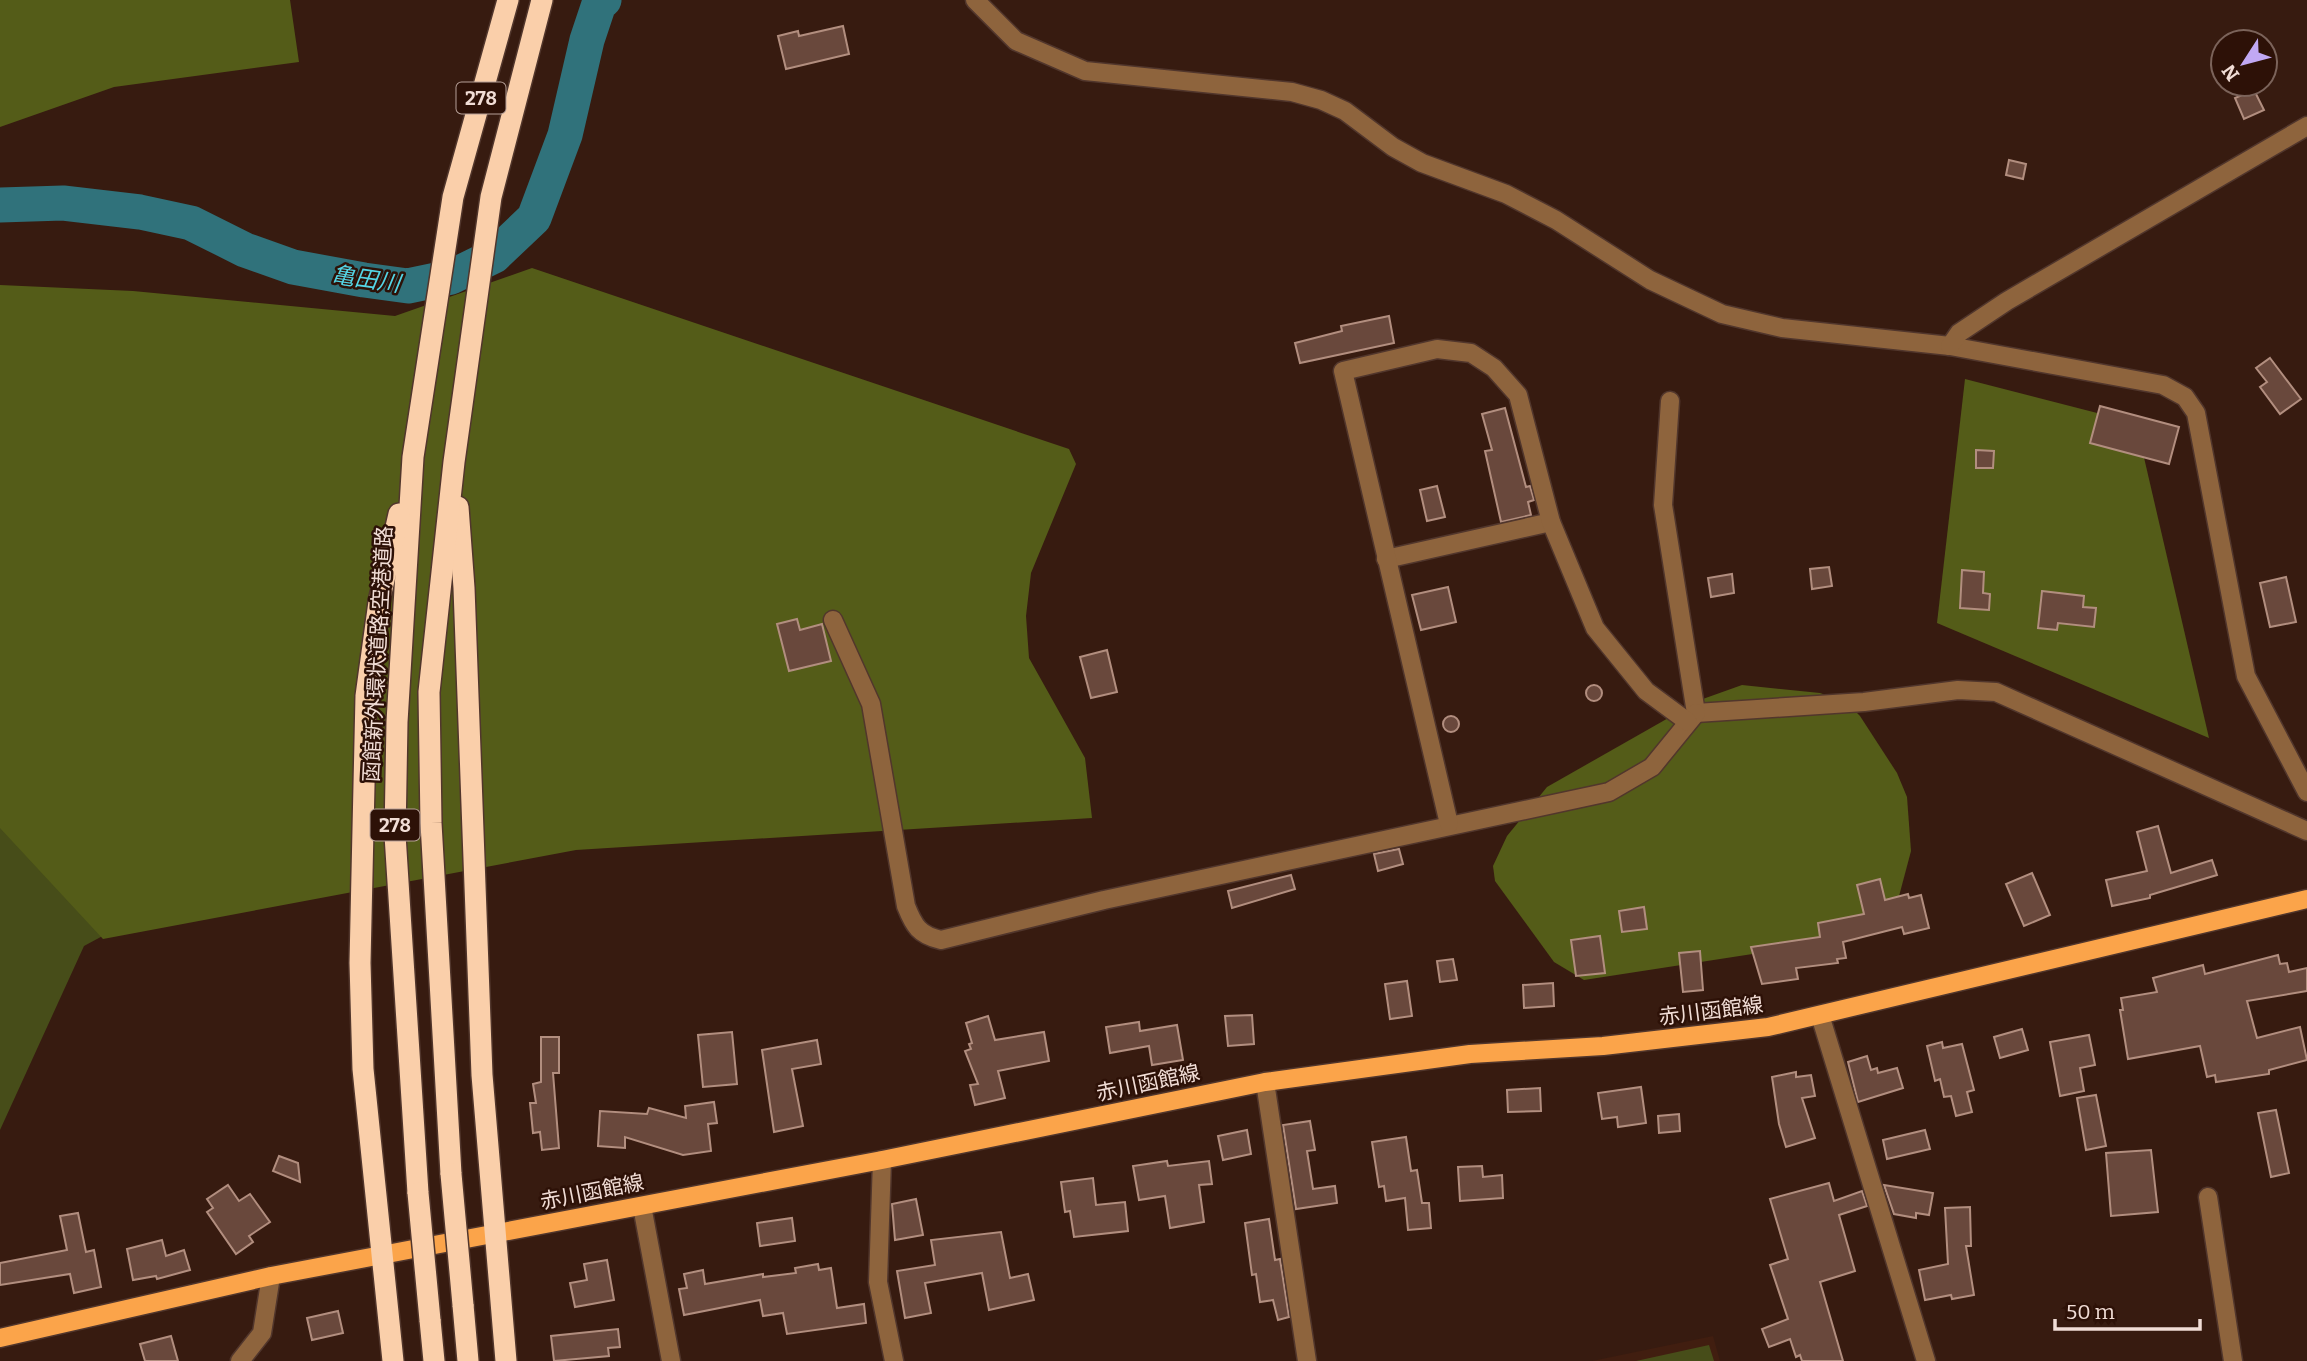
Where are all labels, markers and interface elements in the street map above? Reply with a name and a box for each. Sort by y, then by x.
north arrow [2209,28,2279,98]
text: N [2217,60,2244,85]
road number: 278 [456,82,505,114]
water label: 亀田川 [330,260,405,298]
street label: 函館新外環状道路;空港道路 [358,525,398,783]
road number: 278 [370,810,420,840]
street label: 赤川函館線 [1657,992,1765,1030]
street label: 赤川函館線 [1094,1059,1202,1107]
street label: 赤川函館線 [538,1169,646,1215]
scale bar [2055,1288,2200,1332]
text: 50 m [2066,1299,2115,1325]

